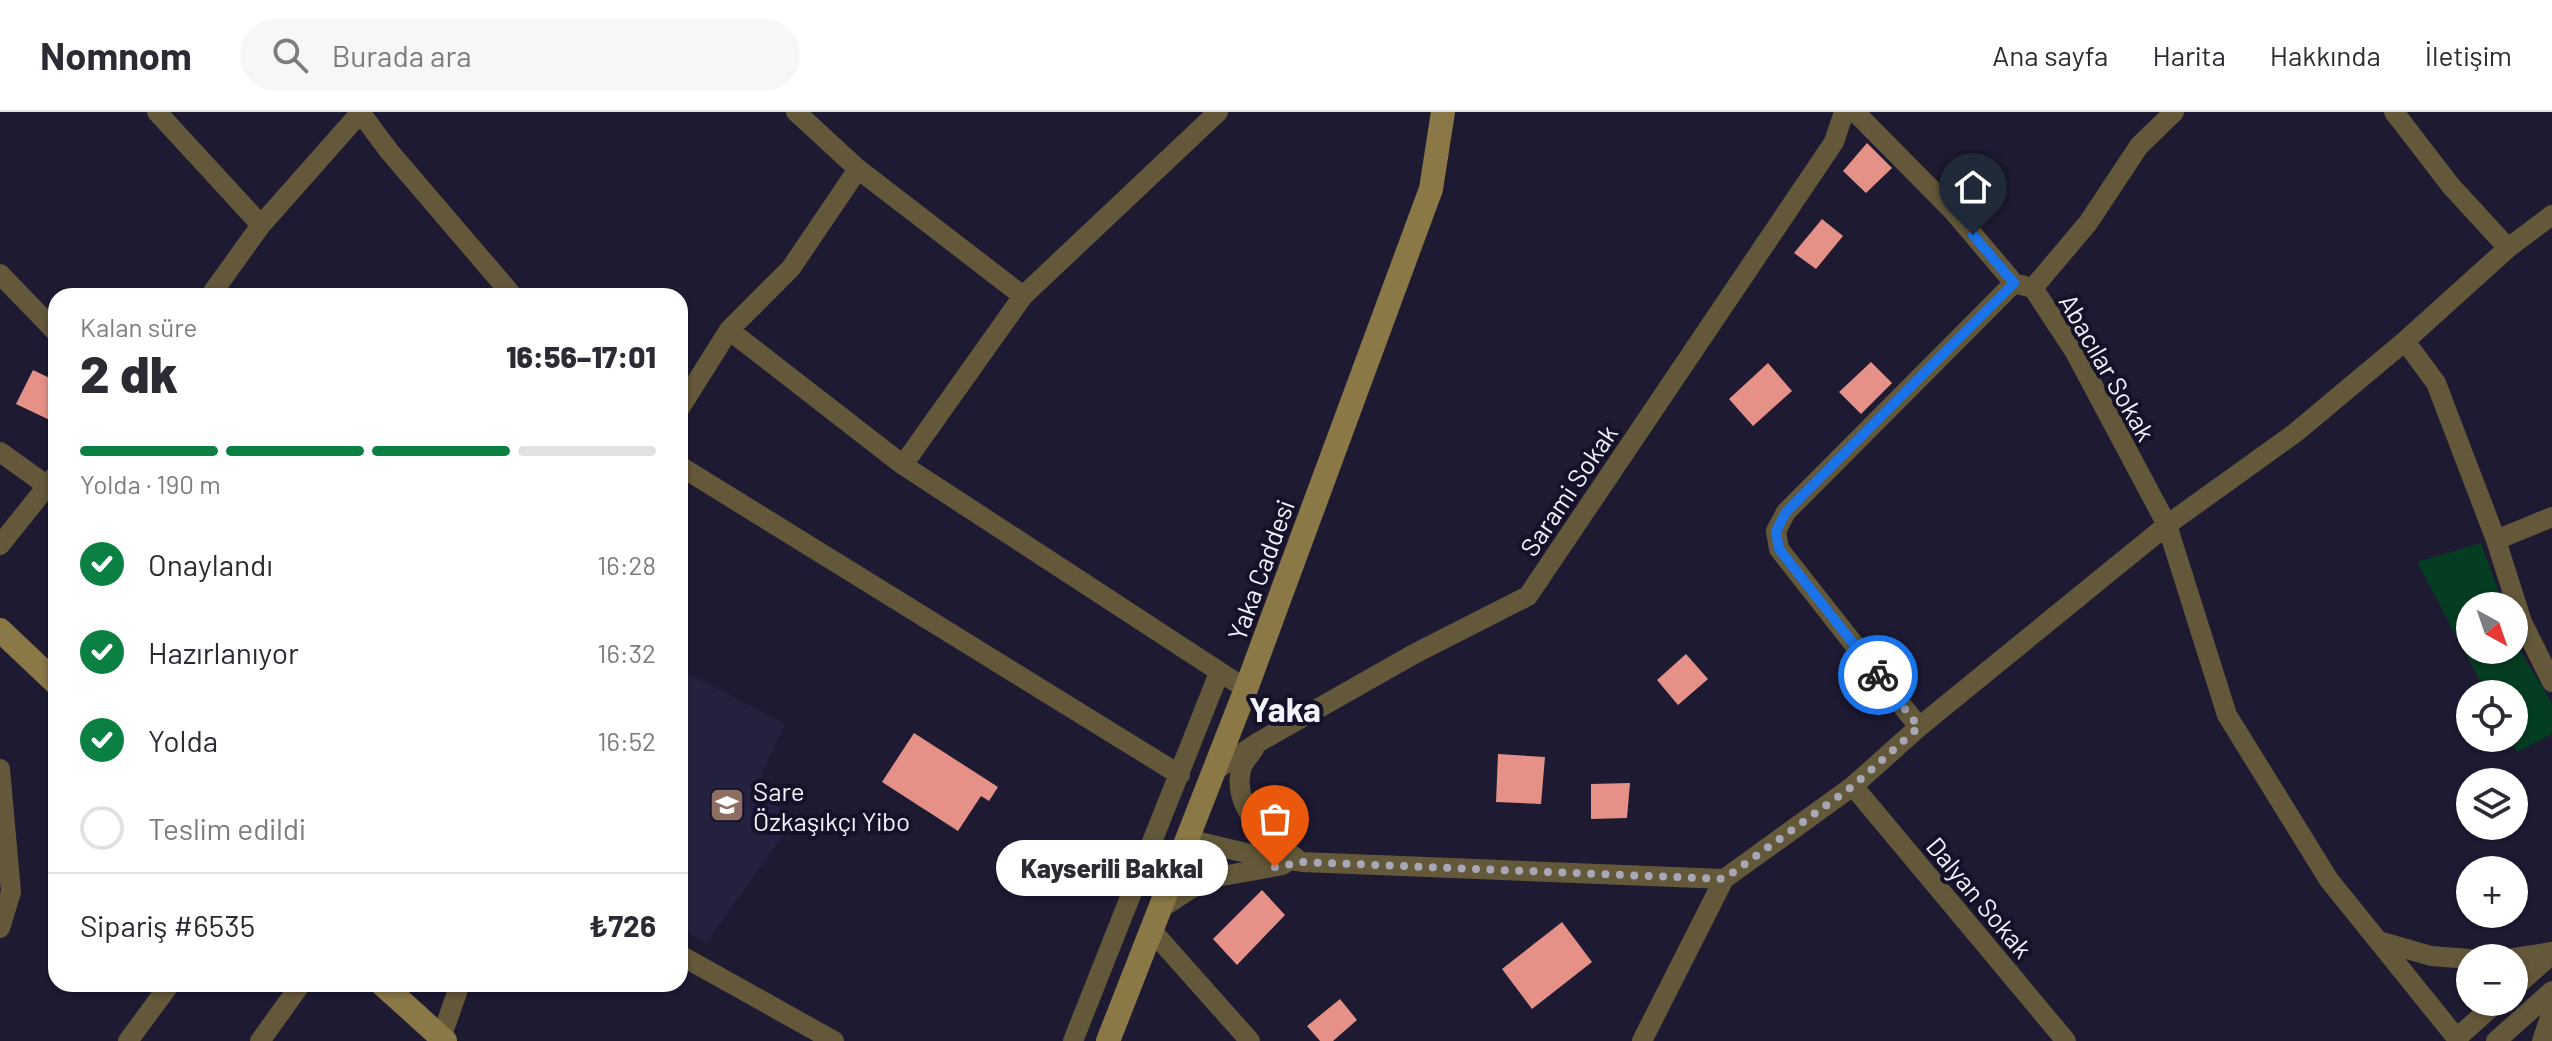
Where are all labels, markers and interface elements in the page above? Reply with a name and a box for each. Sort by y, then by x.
search box [240,19,800,91]
text: Nomnom [40,32,192,78]
icon: search [268,33,312,77]
text: Burada ara [332,37,472,73]
text: Ana sayfa [1992,38,2108,72]
text: Harita [2152,38,2226,72]
text: Hakkında [2270,38,2381,72]
text: İletişim [2425,38,2512,72]
pin [1939,153,2007,235]
icon: home [1951,165,1995,209]
street label: Abacılar Sokak [2053,288,2163,446]
text: Kalan süre [80,311,197,342]
text: 16:56–17:01 [506,338,656,374]
text: 2 dk [80,341,178,403]
street label: Sarami Sokak [1513,418,1623,562]
text: Yolda · 190 m [80,468,221,499]
street label: Yaka Caddesi [1220,496,1300,644]
icon: check [80,542,124,586]
text: Onaylandı [148,546,273,582]
text: 16:28 [597,549,656,580]
north arrow [2456,592,2528,664]
map controls [2456,592,2528,1016]
icon: check [80,630,124,674]
text: Hazırlanıyor [148,634,299,670]
courier [1838,635,1918,715]
text: 16:32 [597,637,656,668]
icon: bike [1856,653,1900,697]
button: locate [2456,680,2528,752]
district label: Yaka [1249,688,1321,729]
icon: check [80,718,124,762]
text: Yolda [148,722,218,758]
text: 16:52 [597,725,656,756]
button: layers [2456,768,2528,840]
place label: Sare Özkaşıkçı Yibo [753,775,910,836]
pin [1241,785,1309,867]
school or university icon: Sare Özkaşıkçı Yibo [708,786,746,824]
icon: bag [1253,797,1297,841]
text: Teslim edildi [148,810,306,846]
street label: Dalyan Sokak [1921,830,2039,964]
callout: Kayserili Bakkal [995,839,1227,895]
text: Kayserili Bakkal [1021,852,1203,883]
button: + [2456,856,2528,928]
text: Sipariş #6535 [80,907,255,943]
text: ₺726 [589,907,656,943]
button: − [2456,944,2528,1016]

